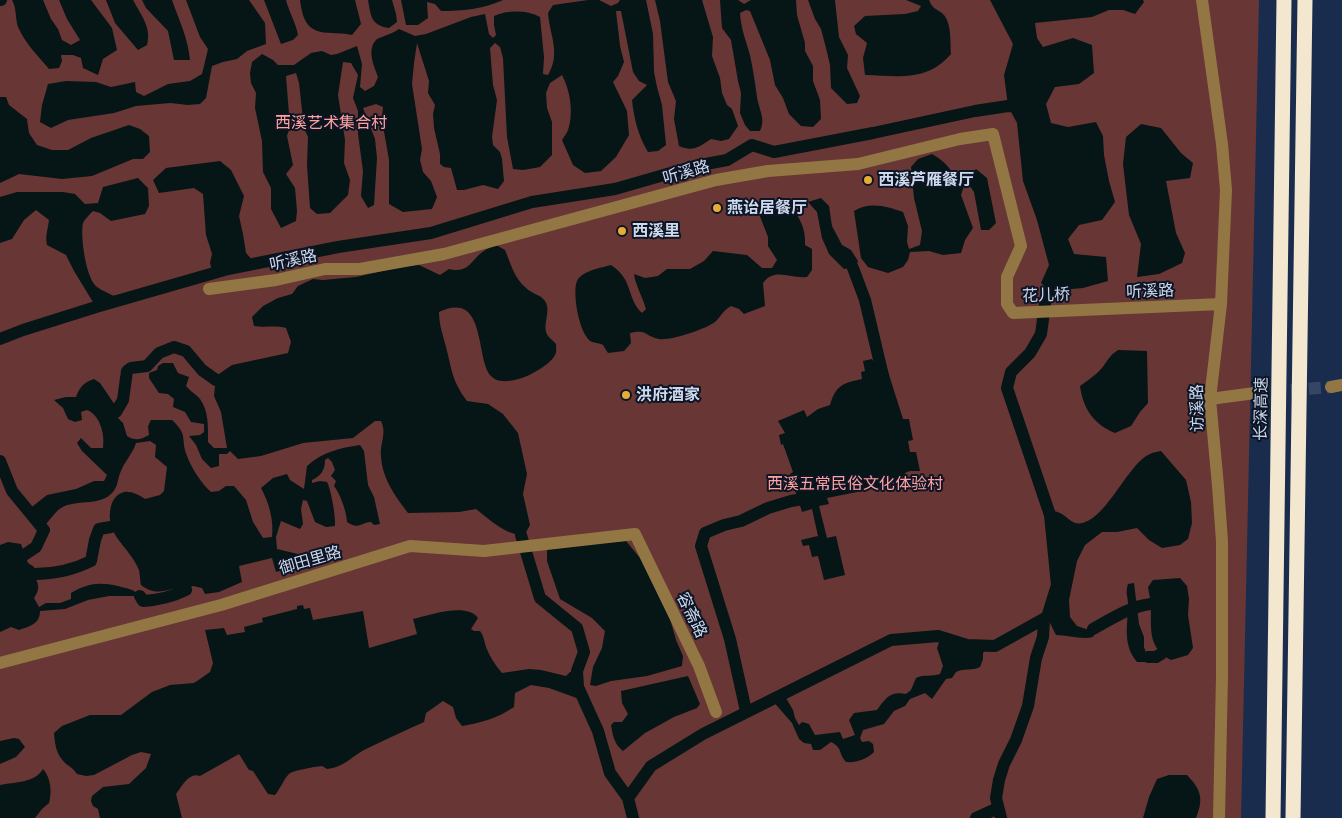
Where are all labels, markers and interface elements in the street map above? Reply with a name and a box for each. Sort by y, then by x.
park label: 西溪艺术集合村 [275,113,387,133]
street label: 听溪路 [660,156,712,188]
place label: 西溪芦雁餐厅 [878,170,974,190]
marker: 西溪芦雁餐厅 [862,174,874,186]
place label: 燕诒居餐厅 [727,198,807,218]
marker: 燕诒居餐厅 [711,202,723,214]
place label: 西溪里 [632,221,680,241]
marker: 西溪里 [616,225,628,237]
street label: 听溪路 [268,246,318,274]
street label: 听溪路 [1126,281,1174,301]
street label: 花儿桥 [1022,285,1070,305]
street label: 长深高速 [1251,377,1271,441]
street label: 访溪路 [1187,384,1207,432]
place label: 洪府酒家 [636,385,700,405]
marker: 洪府酒家 [620,389,632,401]
park label: 西溪五常民俗文化体验村 [767,474,943,494]
street label: 御田里路 [277,542,343,578]
street label: 容斋路 [673,589,711,641]

